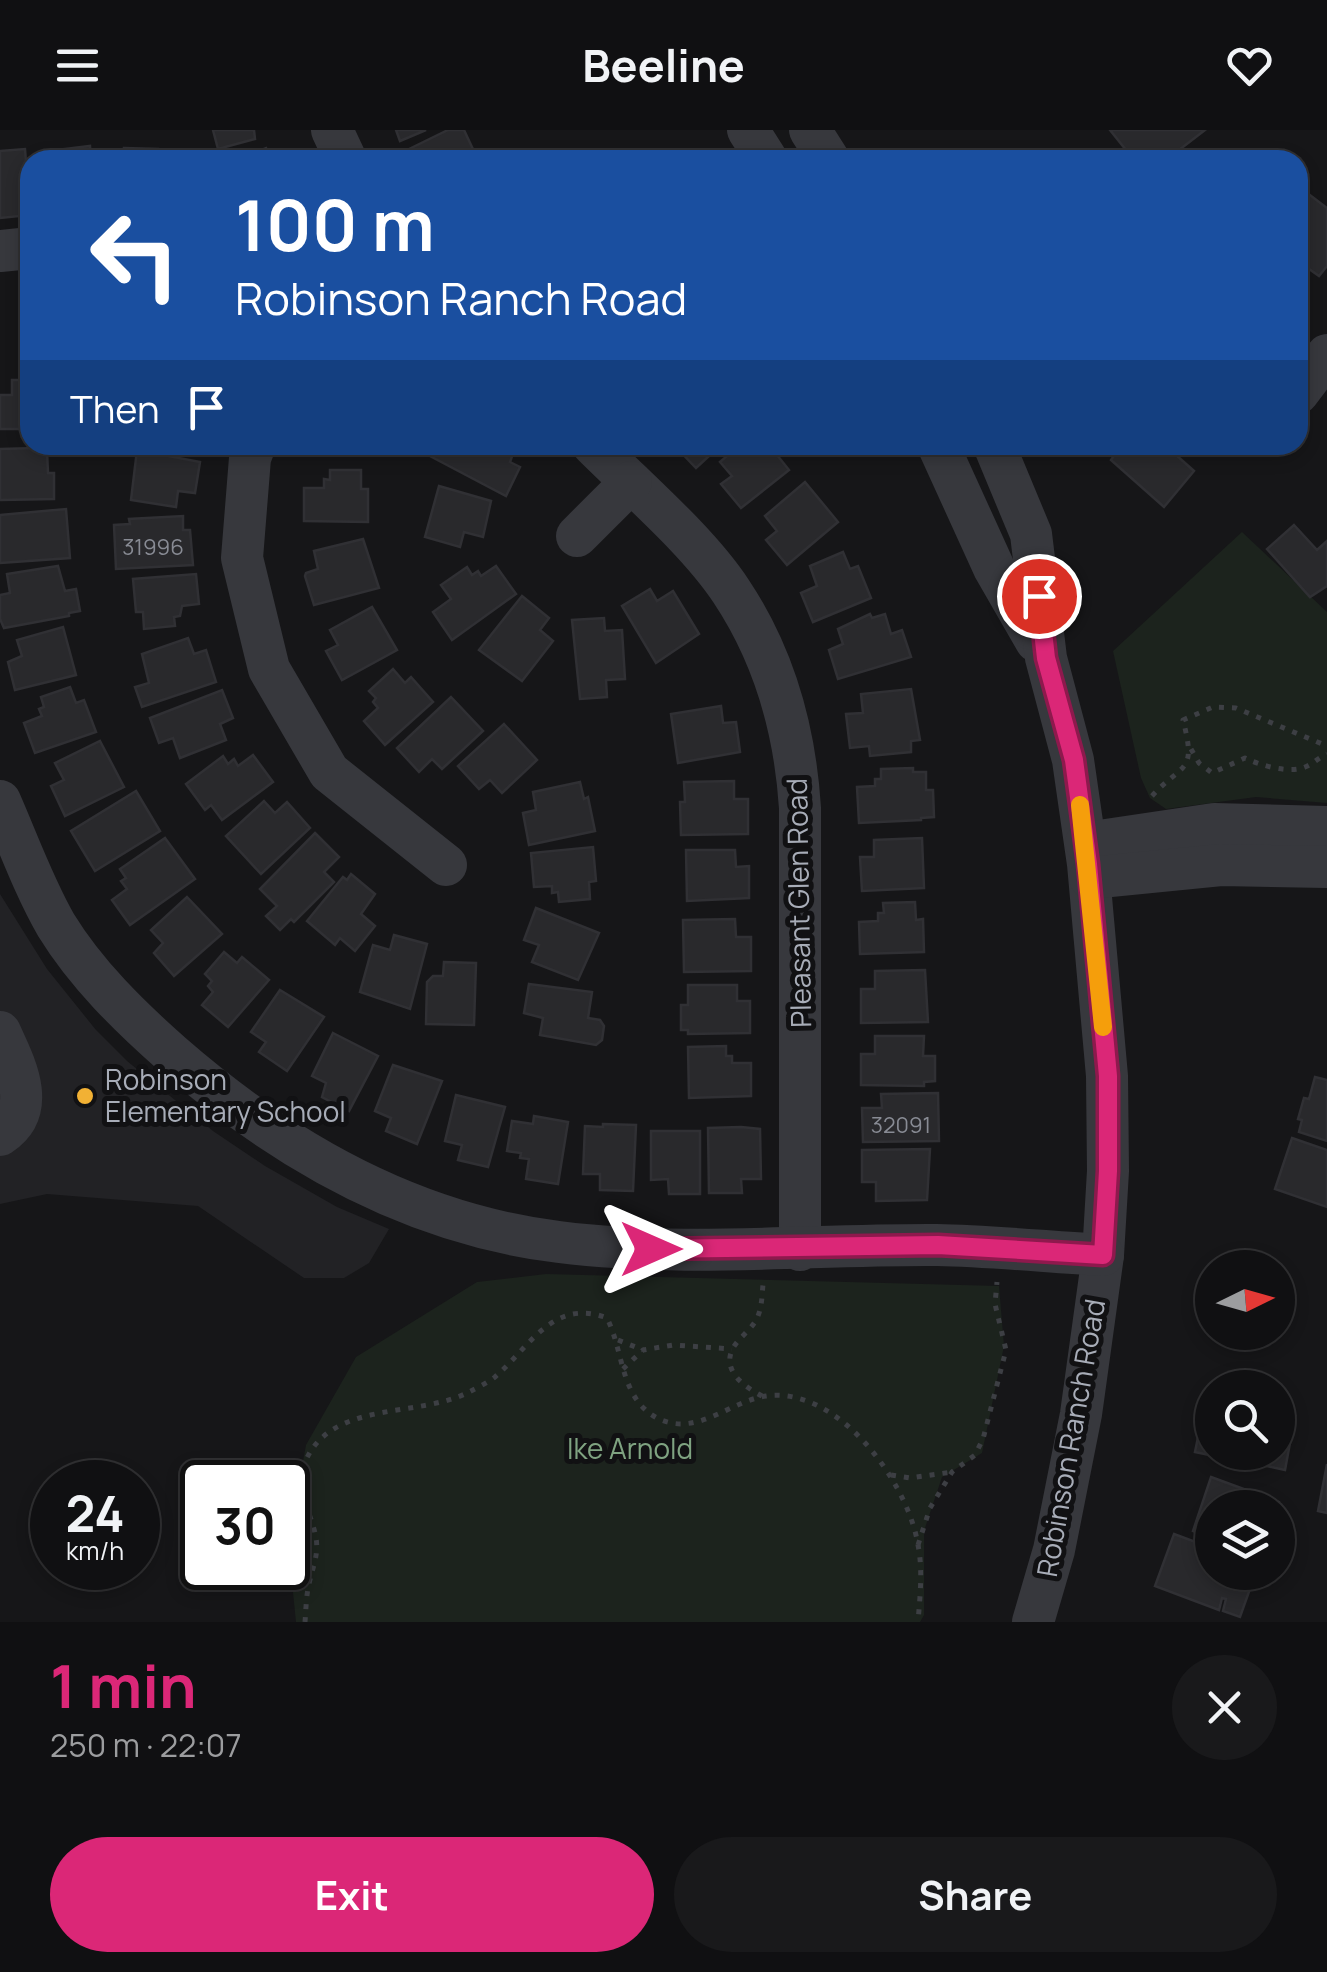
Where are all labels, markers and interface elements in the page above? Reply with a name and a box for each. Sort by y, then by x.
text: Beeline [582,34,745,96]
icon: menu [50,38,105,93]
icon: heart [1222,38,1277,93]
text: 100 m [235,176,435,272]
icon: left [70,190,200,320]
text: Robinson Ranch Road [235,267,687,329]
icon: arrive [179,380,234,435]
text: Then [70,382,159,434]
house number: 31996 [122,532,184,562]
pin [997,554,1082,639]
icon: arrive [1012,569,1067,624]
street label: Pleasant Glen Road [777,778,819,1028]
place label: Robinson Elementary School [105,1060,346,1130]
marker: Robinson Elementary School [74,1085,96,1107]
house number: 32091 [871,1110,931,1140]
position arrow [599,1197,703,1301]
north arrow [1195,1250,1295,1350]
map controls [1195,1250,1295,1590]
street label: Robinson Ranch Road [1027,1296,1113,1580]
button: search [1195,1370,1295,1470]
park label: Ike Arnold [567,1429,693,1467]
speed limit sign: 30 [180,1460,310,1590]
text: 24 [65,1479,125,1547]
button: layers [1195,1490,1295,1590]
text: km/h [66,1533,124,1568]
text: 1 min [50,1644,197,1726]
button: close [1172,1655,1277,1760]
text: 250 m · 22:07 [50,1723,241,1767]
button: Exit [50,1837,654,1952]
button: Share [674,1837,1277,1952]

